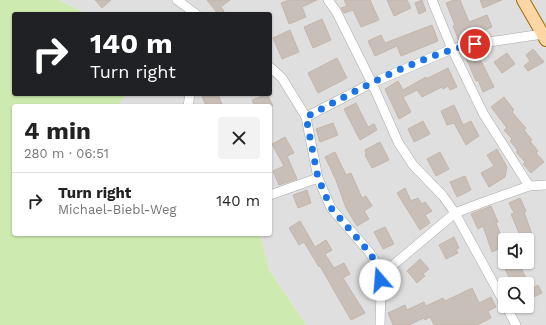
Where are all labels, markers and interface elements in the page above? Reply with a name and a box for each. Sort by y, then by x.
text: 140 m [90,27,173,60]
pin [458,27,492,61]
icon: right [24,28,76,80]
icon: arrive [464,33,486,55]
text: Turn right [90,61,176,82]
text: 4 min [24,117,91,145]
button: close [218,117,260,159]
text: 280 m · 06:51 [24,146,109,161]
text: Turn right [58,184,131,202]
icon: right [24,190,46,212]
text: 140 m [216,192,260,210]
text: Michael-Biebl-Weg [58,202,177,217]
map controls [498,233,534,313]
button: sound [498,233,534,269]
position arrow [359,259,401,301]
button: search [498,277,534,313]

